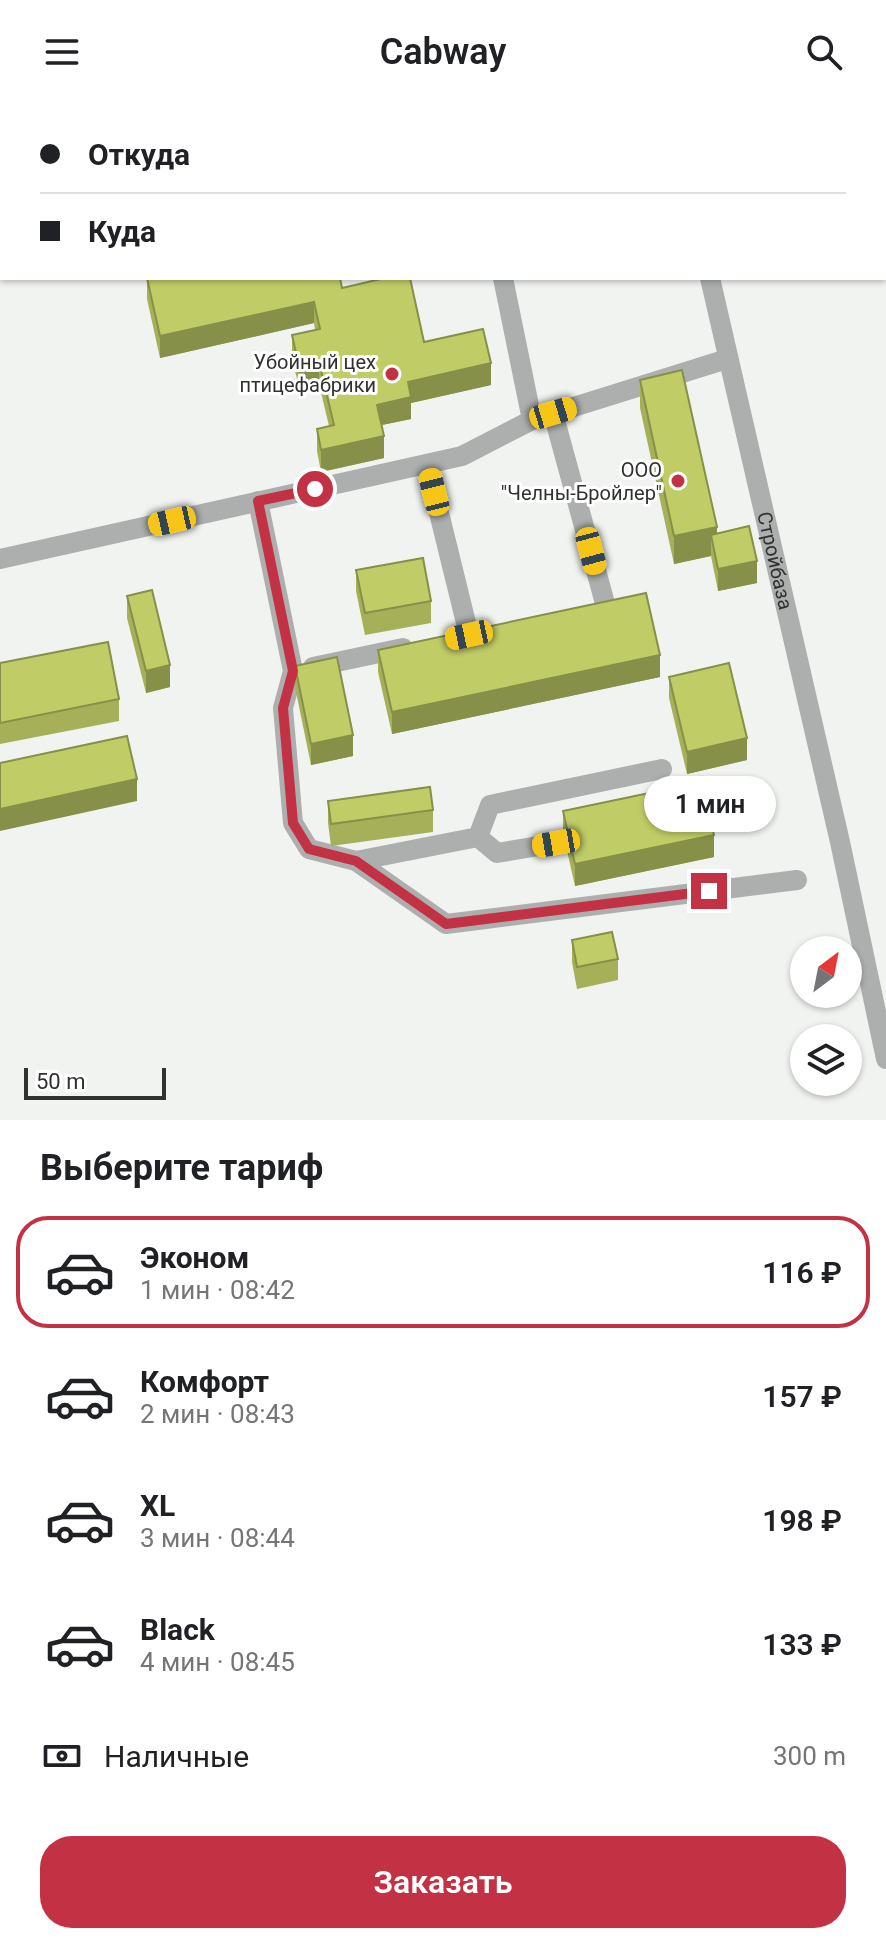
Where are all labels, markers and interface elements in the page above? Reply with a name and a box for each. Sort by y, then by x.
icon: menu [40,30,84,74]
icon: search [802,30,846,74]
text: Cabway [380,31,506,73]
text: Откуда [88,137,190,172]
text: Куда [88,214,156,249]
place label: Убойный цех птицефабрики [239,350,376,397]
marker: Убойный цех птицефабрики [383,365,401,383]
car [527,395,579,431]
place label: ООО "Челны-Бройлер" [501,458,662,505]
car [417,466,451,518]
route start [297,471,333,507]
marker: ООО "Челны-Бройлер" [669,472,687,490]
car [146,504,198,538]
street label: Стройбаза [752,509,798,612]
car [573,525,609,577]
car [443,618,495,652]
callout: 1 мин [643,775,775,831]
text: 1 мин [675,789,745,819]
car [530,827,582,859]
route end [691,873,727,909]
north arrow [790,936,862,1008]
map controls [790,936,862,1096]
button: layers [790,1024,862,1096]
scale bar [24,1064,166,1100]
text: 50 m [36,1069,85,1094]
text: Выберите тариф [40,1147,323,1189]
icon: car [44,1236,116,1308]
text: Эконом [140,1240,249,1275]
text: 116 ₽ [762,1255,842,1290]
text: 1 мин · 08:42 [140,1275,295,1305]
icon: car [44,1360,116,1432]
text: Комфорт [140,1364,269,1399]
text: 157 ₽ [762,1379,842,1414]
text: 2 мин · 08:43 [140,1399,295,1429]
icon: car [44,1484,116,1556]
text: XL [140,1488,175,1523]
text: 198 ₽ [762,1503,842,1538]
text: 3 мин · 08:44 [140,1523,295,1553]
icon: car [44,1608,116,1680]
text: Black [140,1612,215,1647]
text: 133 ₽ [762,1627,842,1662]
text: 4 мин · 08:45 [140,1647,295,1677]
icon: cash [40,1734,84,1778]
text: Наличные [104,1739,249,1774]
text: 300 m [773,1741,846,1771]
button: Заказать [40,1836,846,1928]

